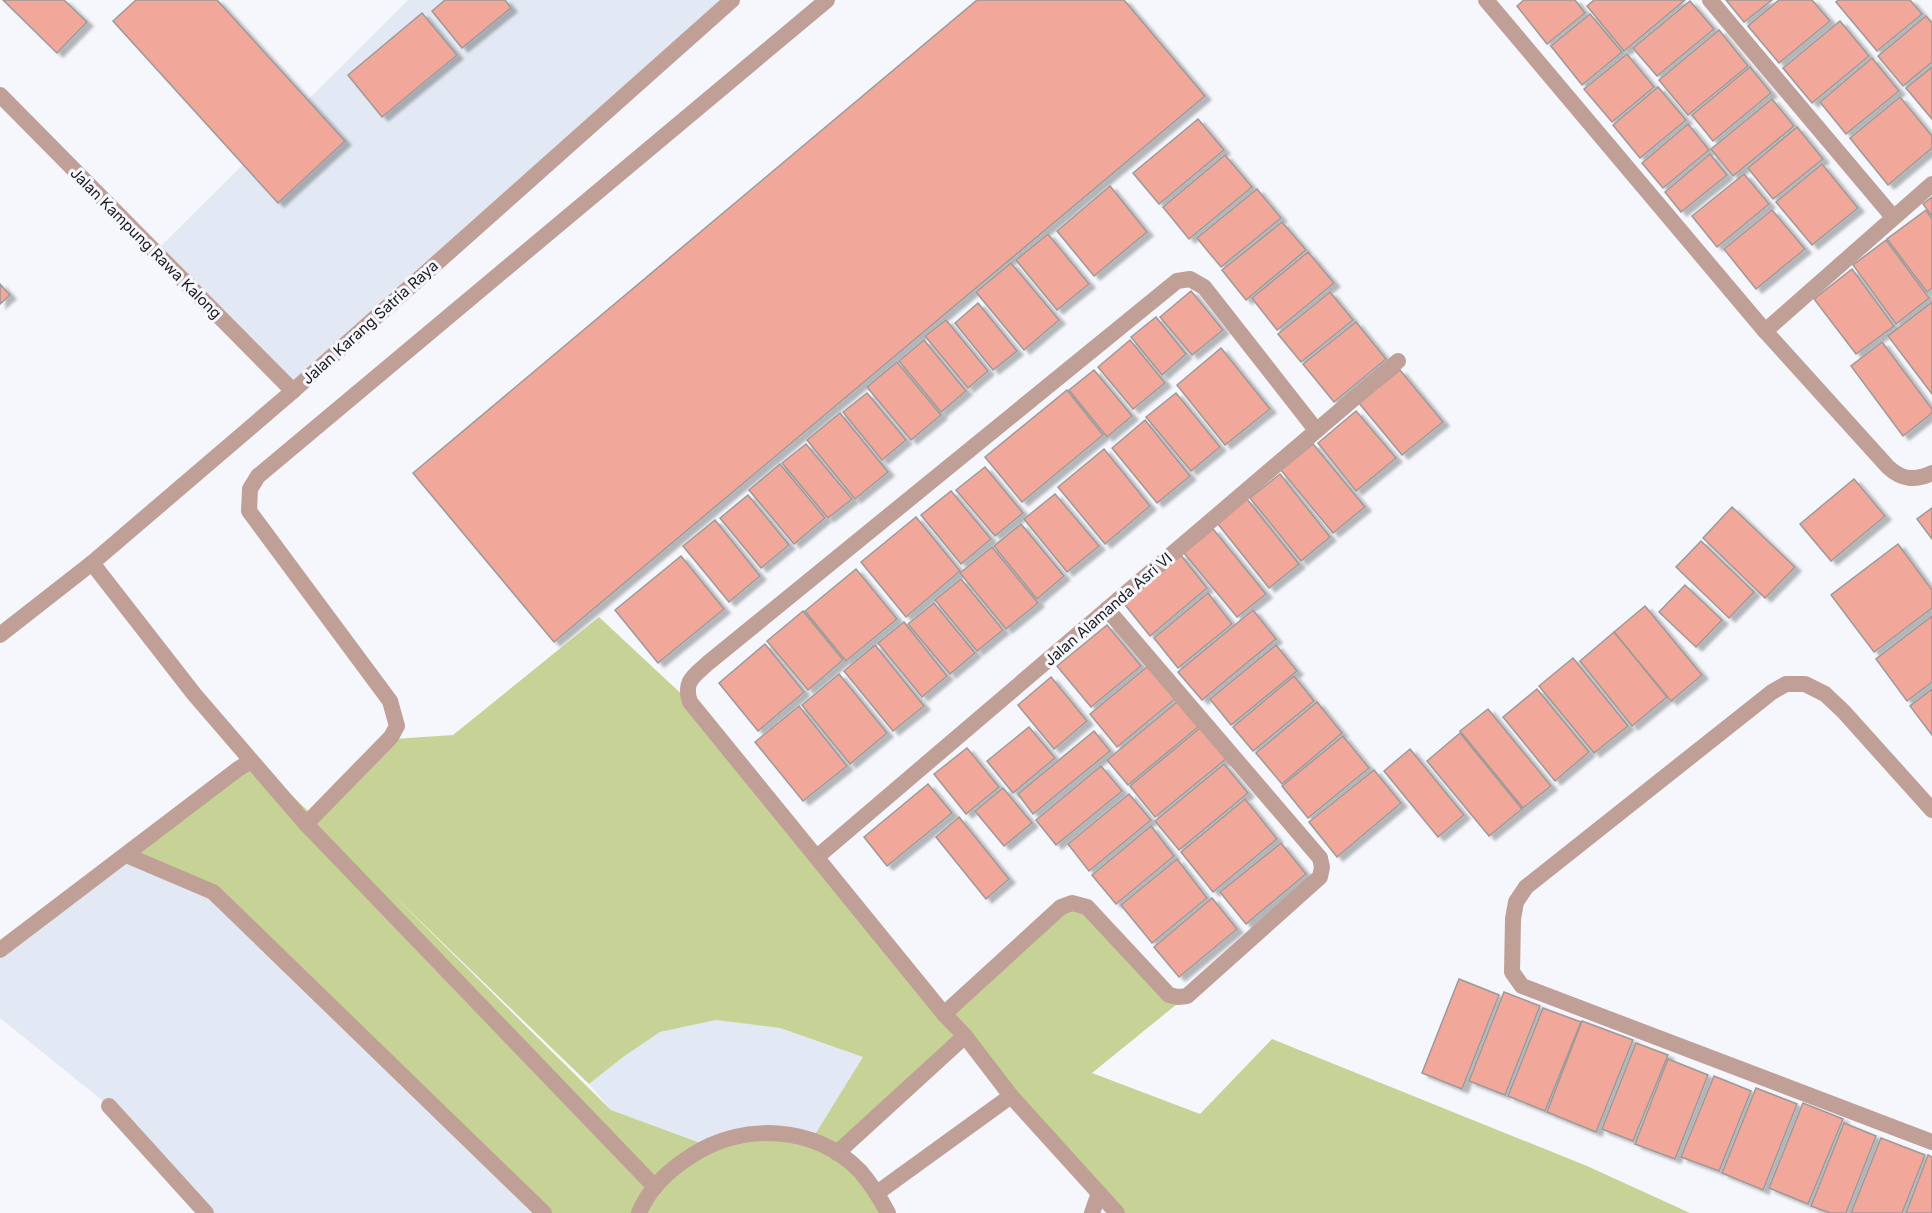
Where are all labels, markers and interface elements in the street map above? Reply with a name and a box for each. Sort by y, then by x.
street label: Jalan Kampung Rawa Kalong [66,163,226,323]
street label: Jalan Karang Satria Raya [298,256,442,388]
street label: Jalan Alamanda Asri VI [1040,548,1176,670]

